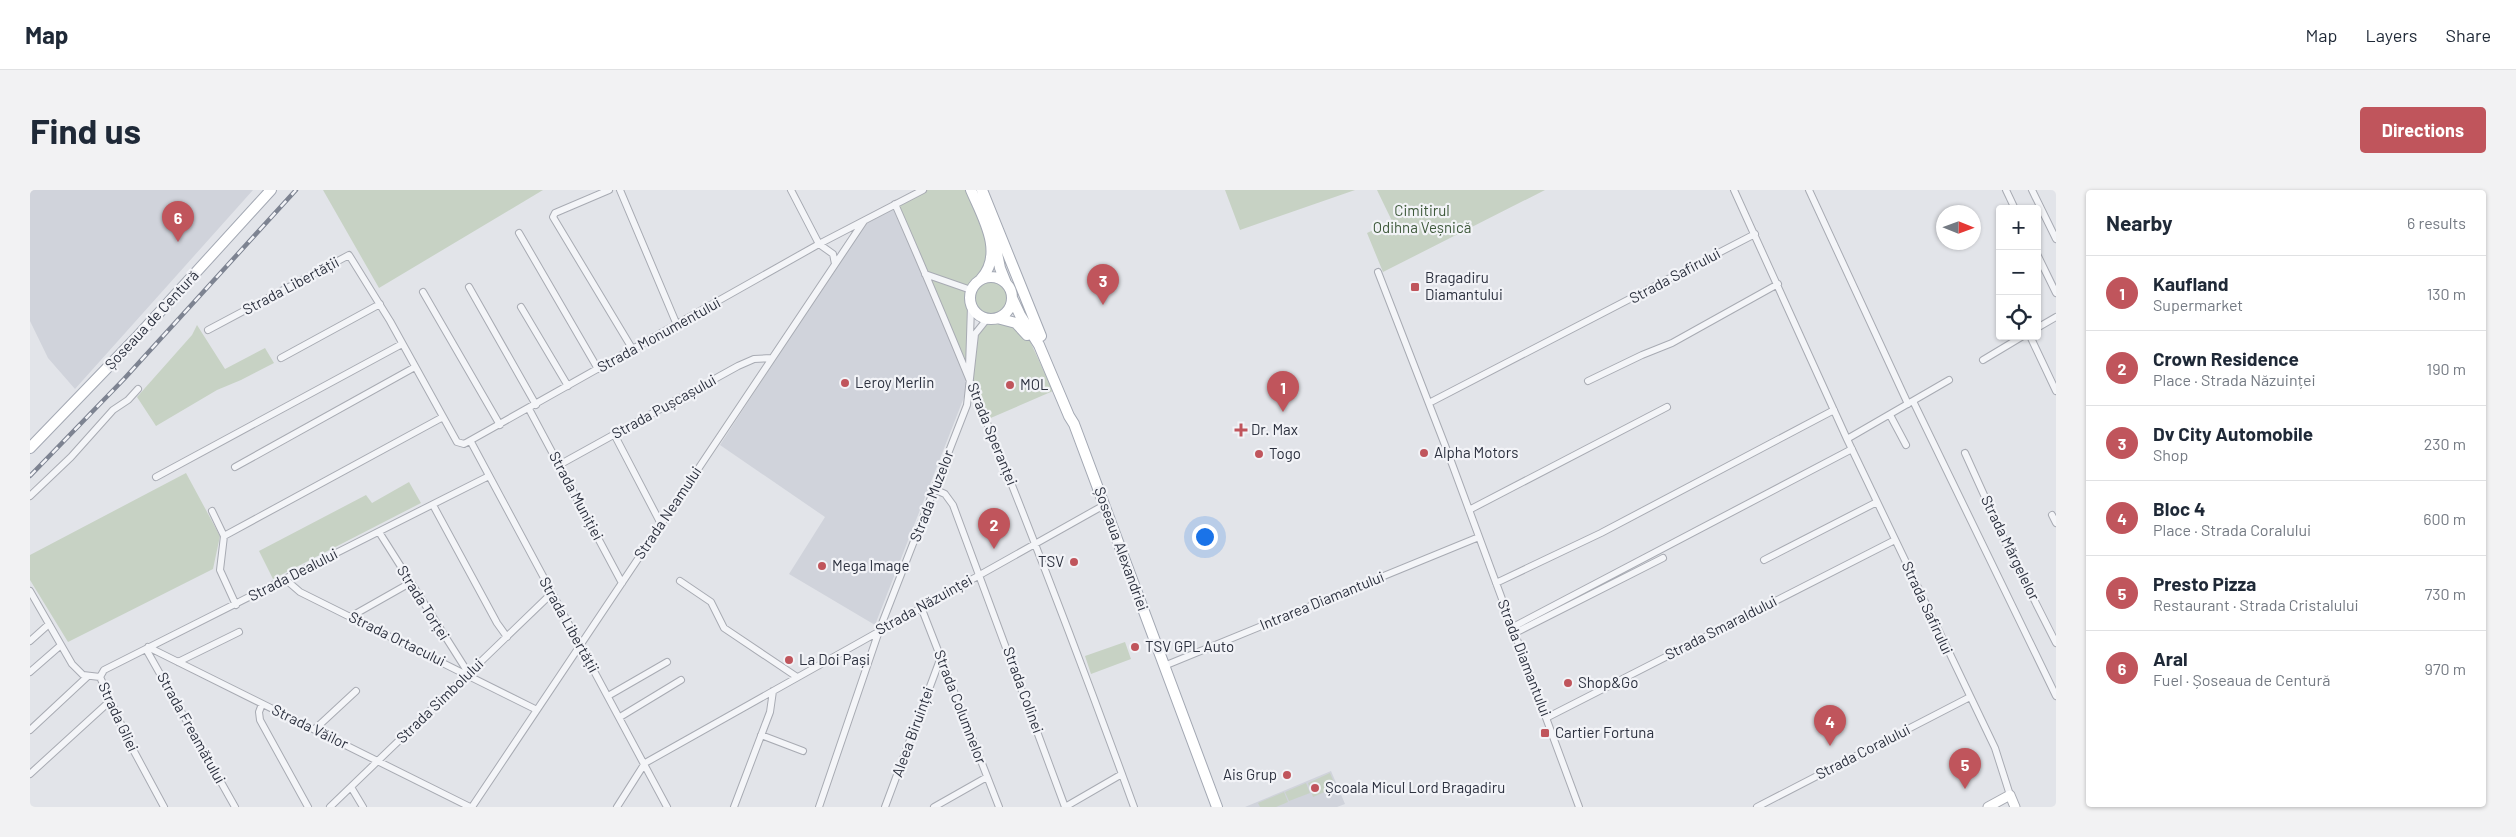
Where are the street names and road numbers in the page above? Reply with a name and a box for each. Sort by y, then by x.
street label: Strada Safirului [1626,244,1723,307]
street label: Strada Libertății [239,252,342,318]
street label: Șoseaua de Centură [101,266,202,373]
street label: Strada Monumentului [594,293,723,376]
street label: Strada Pușcașului [608,370,719,442]
street label: Strada Speranței [964,380,1022,488]
street label: Strada Muzelor [905,447,957,544]
street label: Strada Muniției [546,448,608,543]
street label: Strada Neamului [630,463,705,562]
street label: Șoseaua Alexandriei [1091,484,1153,613]
street label: Strada Mărgelelor [1978,492,2044,603]
street label: Strada Dealului [245,544,340,604]
street label: Strada Safirului [1898,558,1957,657]
street label: Strada Torței [394,562,454,643]
street label: Intrarea Diamantului [1257,567,1386,633]
street label: Strada Năzuinței [872,570,975,638]
street label: Strada Libertății [536,574,604,675]
street label: Strada Smaraldului [1662,591,1779,663]
street label: Strada Diamantului [1494,597,1556,719]
street label: Strada Ortacului [346,607,449,669]
street label: Strada Colinei [1000,644,1048,735]
street label: Strada Columnelor [931,647,991,767]
street label: Strada Simbolului [392,654,487,746]
street label: Strada Freamătului [154,669,230,786]
street label: Strada Gliei [95,679,143,754]
street label: Aleea Biruinței [887,684,937,779]
street label: Strada Văilor [269,700,352,753]
street label: Strada Coralului [1812,720,1913,783]

